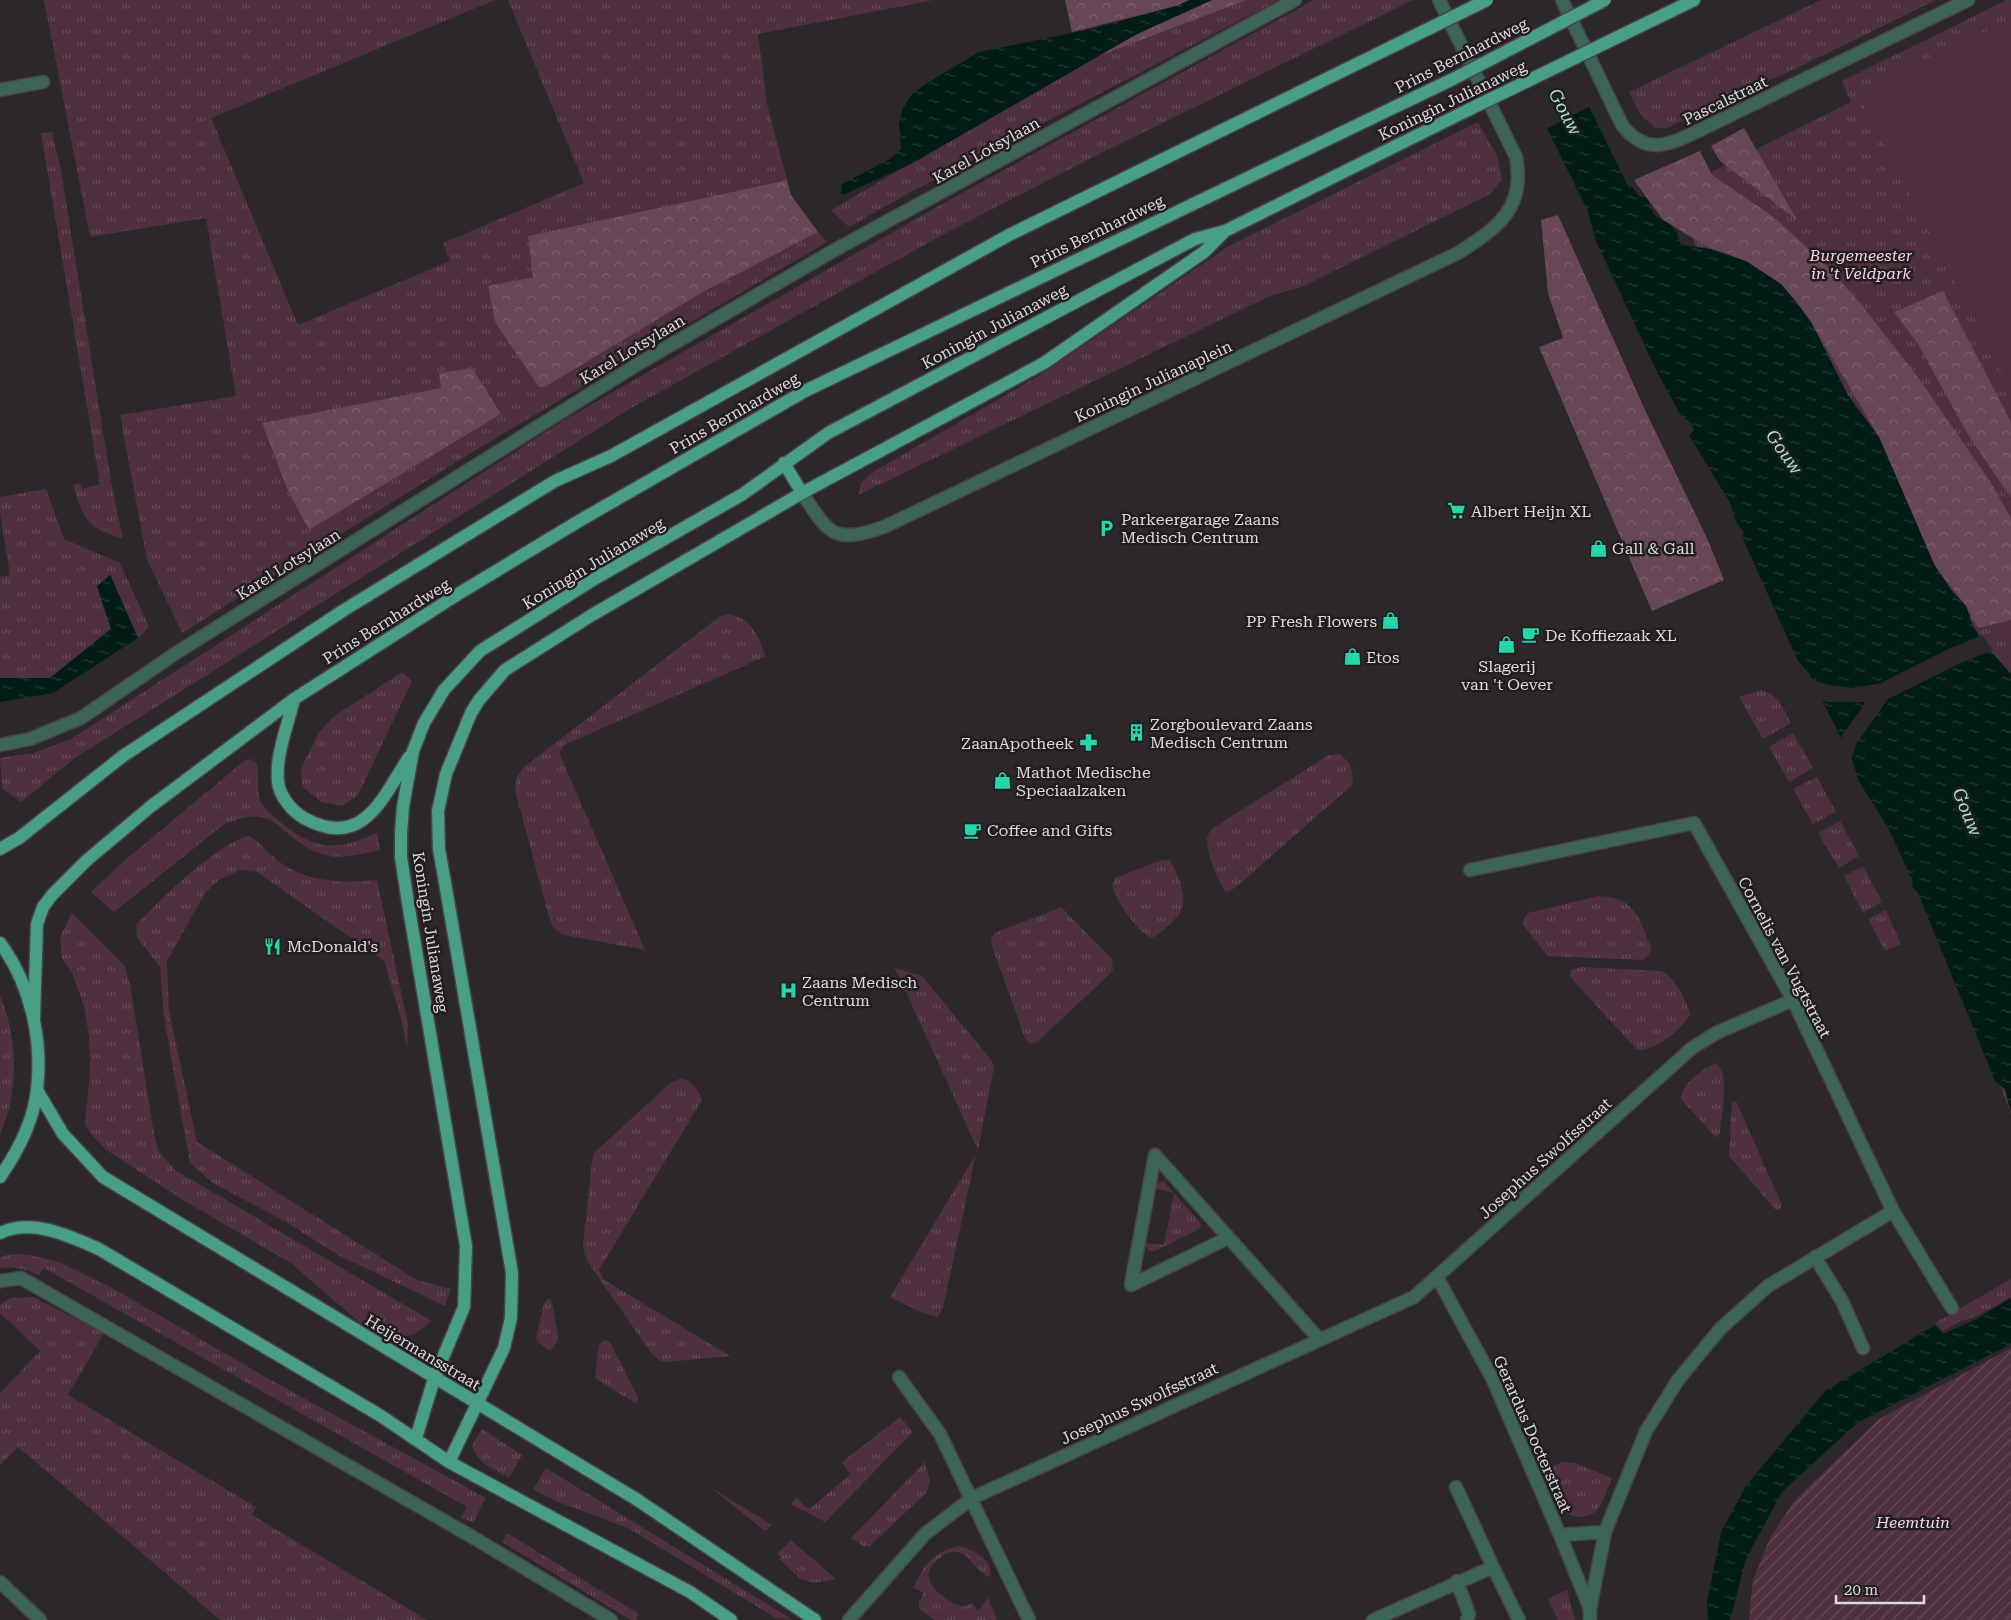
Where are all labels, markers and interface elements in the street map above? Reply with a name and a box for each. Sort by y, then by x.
street label: Prins Bernhardweg [1392,13,1532,97]
street label: Koningin Julianaweg [1375,56,1530,145]
street label: Pascalstraat [1680,72,1771,129]
water label: Gouw [1545,85,1586,139]
street label: Karel Lotsylaan [929,113,1043,188]
street label: Prins Bernhardweg [1027,190,1168,272]
park label: Burgemeester in 't Veldpark [1809,246,1913,283]
street label: Koningin Julianaweg [918,280,1071,373]
street label: Karel Lotsylaan [576,311,688,388]
street label: Koningin Julianaplein [1071,337,1235,426]
street label: Prins Bernhardweg [666,368,803,458]
water label: Gouw [1762,425,1807,478]
supermarket icon: Albert Heijn XL [1447,501,1467,521]
place label: Albert Heijn XL [1471,502,1591,521]
place label: Parkeergarage Zaans Medisch Centrum [1121,510,1279,547]
street label: Koningin Julianaweg [519,513,669,613]
parking icon: Parkeergarage Zaans Medisch Centrum [1097,518,1117,538]
street label: Karel Lotsylaan [233,525,344,604]
shop icon: Gall & Gall [1588,538,1608,558]
place label: Gall & Gall [1612,539,1695,558]
street label: Prins Bernhardweg [319,574,454,668]
shop icon: PP Fresh Flowers [1381,611,1401,631]
place label: PP Fresh Flowers [1246,612,1377,631]
cafe icon: De Koffiezaak XL [1521,625,1541,645]
place label: De Koffiezaak XL [1545,626,1677,645]
shop icon: Slagerij van 't Oever [1497,634,1517,654]
shop icon: Etos [1342,647,1362,667]
place label: Etos [1366,648,1400,667]
place label: Slagerij van 't Oever [1461,657,1553,694]
place label: Zorgboulevard Zaans Medisch Centrum [1150,715,1313,752]
building icon: Zorgboulevard Zaans Medisch Centrum [1126,723,1146,743]
pharmacy icon: ZaanApotheek [1078,733,1098,753]
place label: ZaanApotheek [961,734,1074,753]
place label: Mathot Medische Speciaalzaken [1016,763,1151,800]
shop icon: Mathot Medische Speciaalzaken [992,771,1012,791]
water label: Gouw [1948,785,1986,839]
cafe icon: Coffee and Gifts [963,820,983,840]
place label: Coffee and Gifts [987,821,1113,840]
street label: Koningin Julianaweg [408,850,453,1015]
street label: Cornelis van Vugtstraat [1734,873,1835,1041]
restaurant icon: McDonald's [263,936,283,956]
place label: McDonald's [287,937,379,956]
place label: Zaans Medisch Centrum [802,973,917,1010]
hospital icon: Zaans Medisch Centrum [778,981,798,1001]
street label: Josephus Swolfsstraat [1475,1094,1615,1223]
street label: Heijermansstraat [362,1310,484,1394]
street label: Gerardus Docterstraat [1489,1353,1576,1516]
street label: Josephus Swolfsstraat [1058,1359,1221,1448]
park label: Heemtuin [1875,1513,1950,1532]
scale bar [1836,1572,1924,1604]
text: 20 m [1844,1581,1879,1599]

